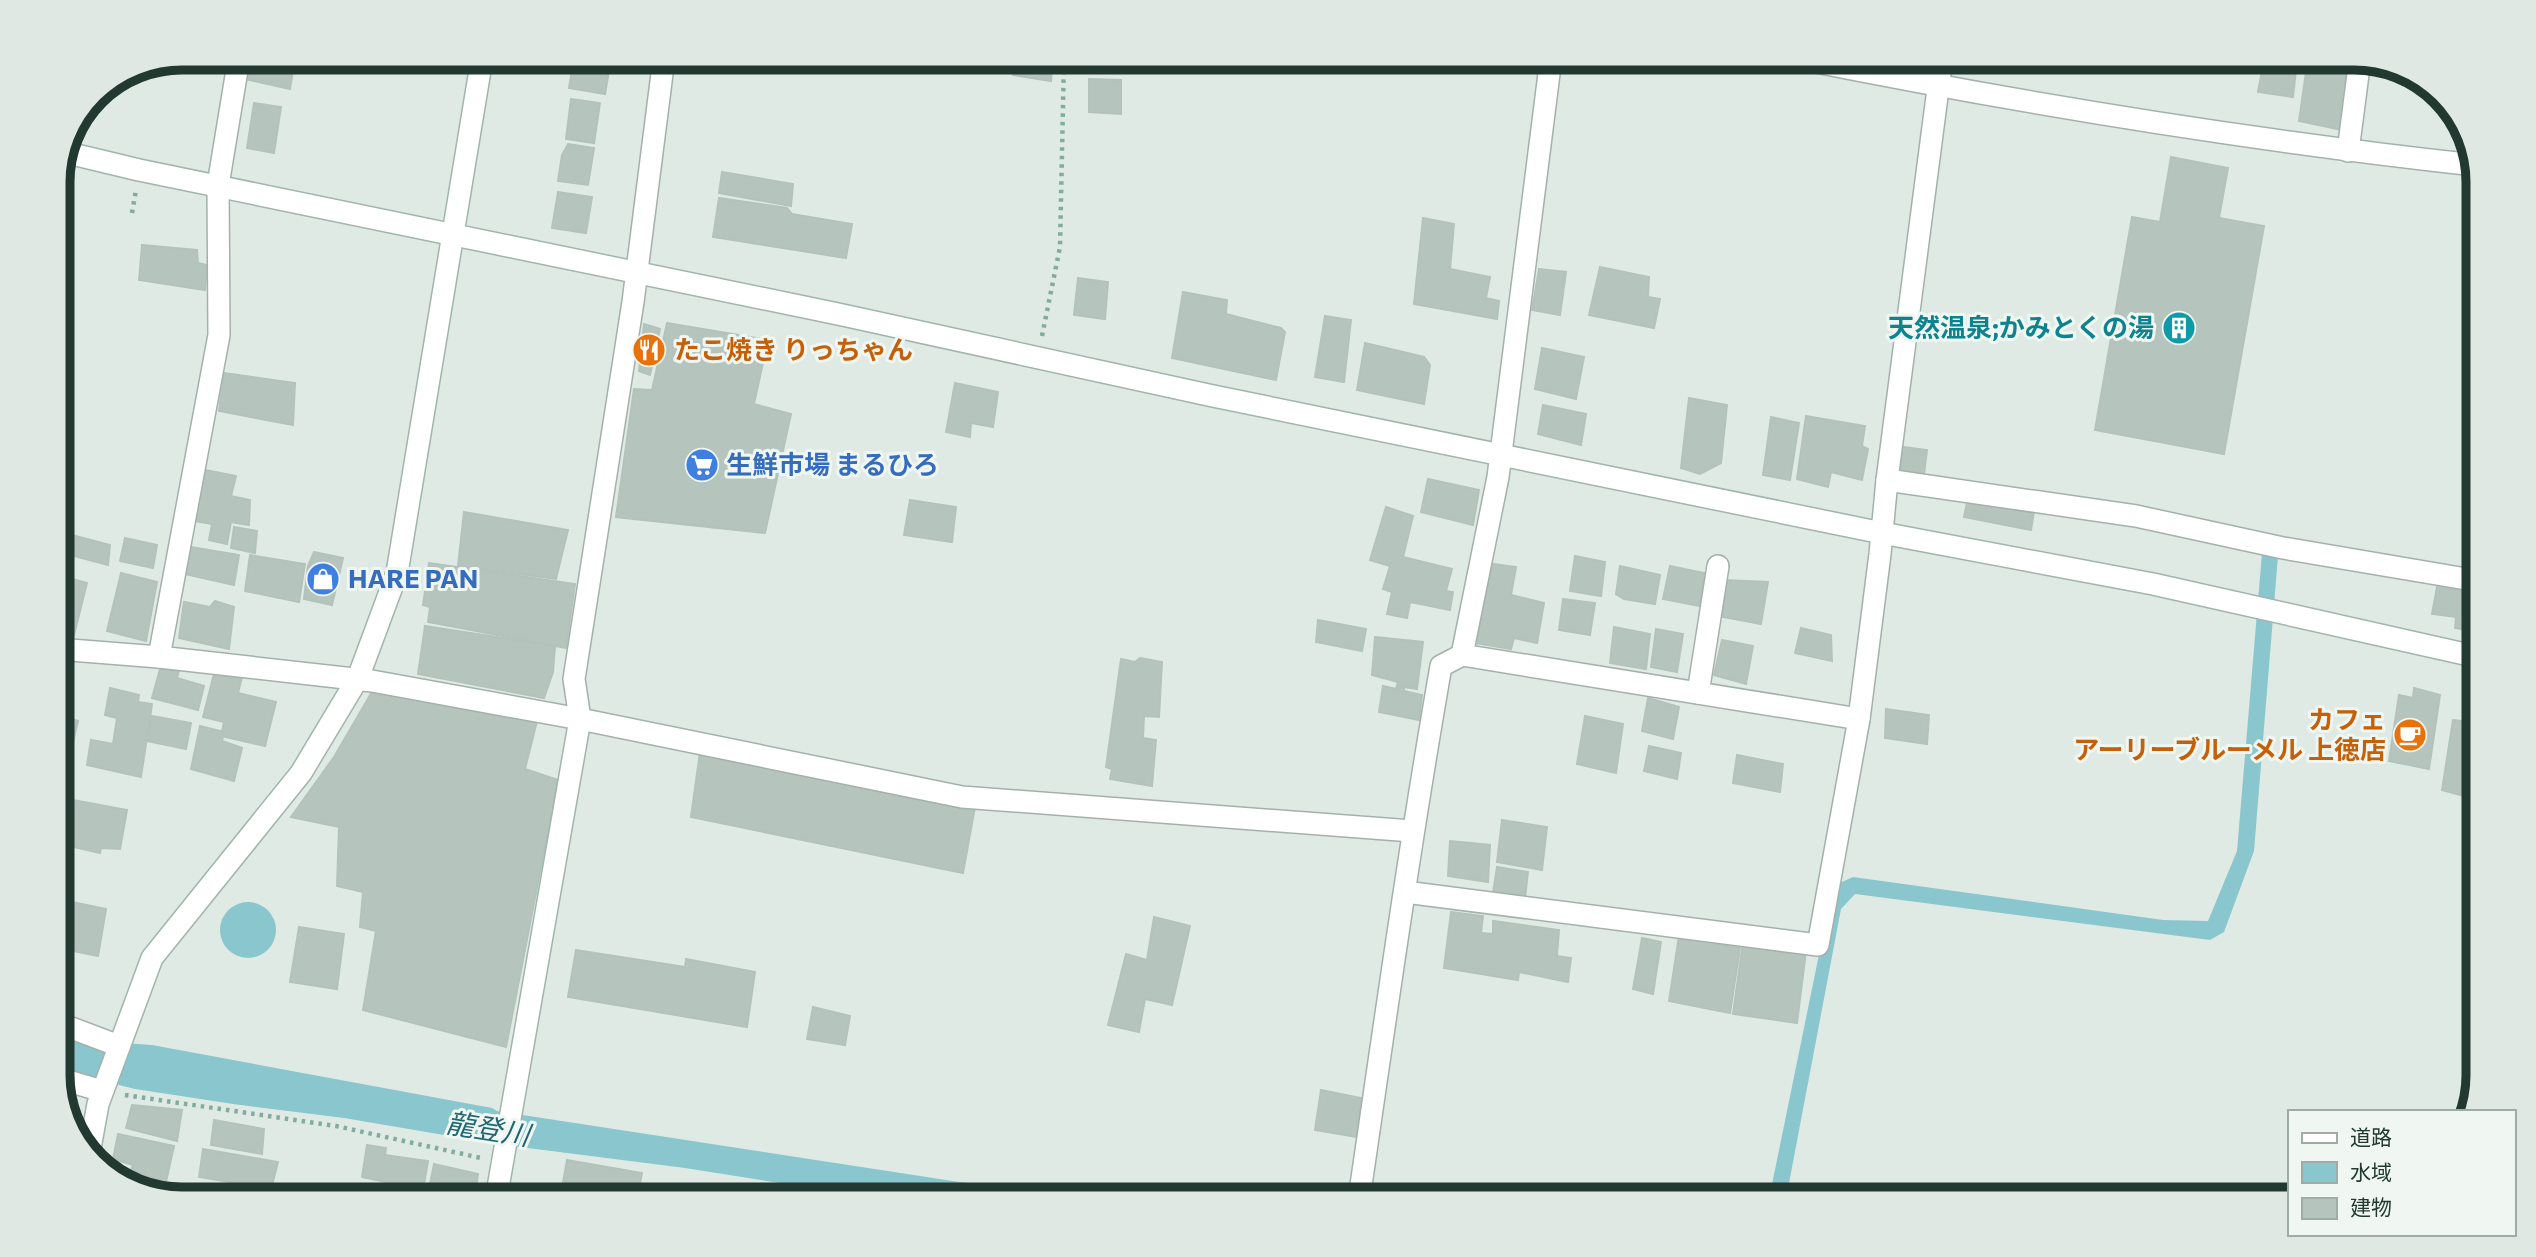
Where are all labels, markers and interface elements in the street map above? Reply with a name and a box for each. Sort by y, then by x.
building icon: 天然温泉;かみとくの湯 [2160,309,2198,347]
place label: 天然温泉;かみとくの湯 [1888,311,2154,342]
restaurant icon: たこ焼き りっちゃん [630,331,668,369]
place label: たこ焼き りっちゃん [674,333,913,364]
supermarket icon: 生鮮市場 まるひろ [683,446,721,484]
place label: 生鮮市場 まるひろ [726,448,939,479]
shop icon: HARE PAN [304,560,342,598]
place label: HARE PAN [348,562,478,593]
place label: カフェ アーリーブルーメル 上徳店 [2073,703,2386,764]
cafe icon: カフェ アーリーブルーメル 上徳店 [2391,716,2429,754]
water label: 龍登川 [444,1105,535,1152]
legend [2288,1110,2515,1236]
text: 道路 [2350,1124,2392,1149]
text: 水域 [2350,1159,2392,1184]
text: 建物 [2350,1194,2392,1219]

